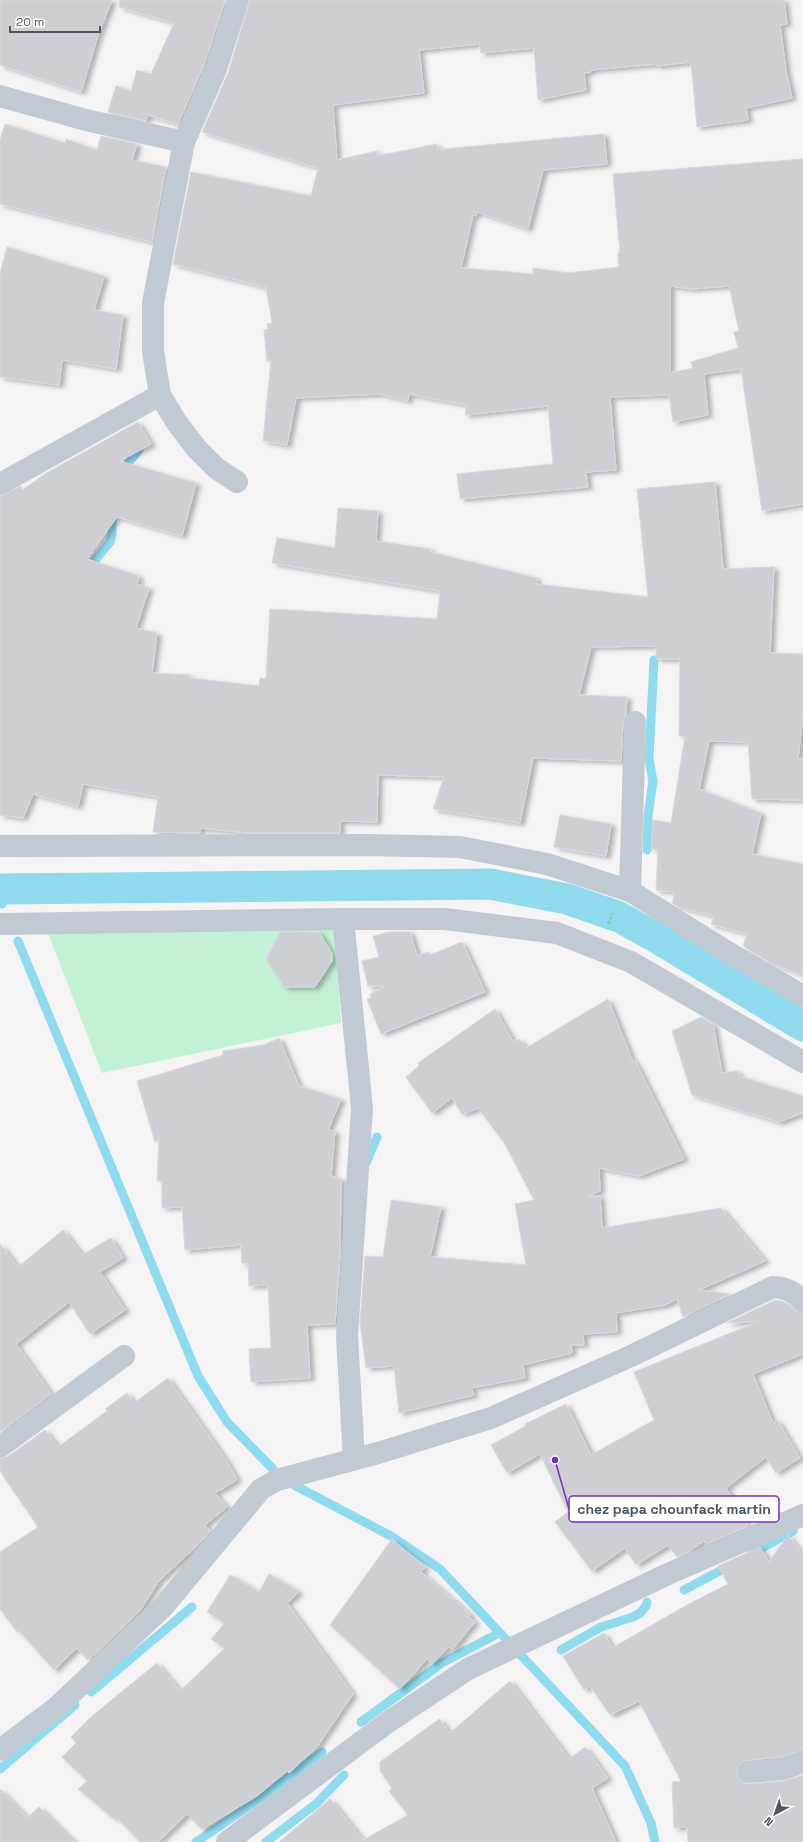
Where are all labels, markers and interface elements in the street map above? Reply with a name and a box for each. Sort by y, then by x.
scale bar [10,8,100,34]
text: 20 m [16,14,44,30]
callout: chez papa chounfack martin [569,1496,779,1522]
text: chez papa chounfack martin [577,1500,771,1518]
north arrow [755,1794,795,1834]
text: N [761,1814,776,1829]

